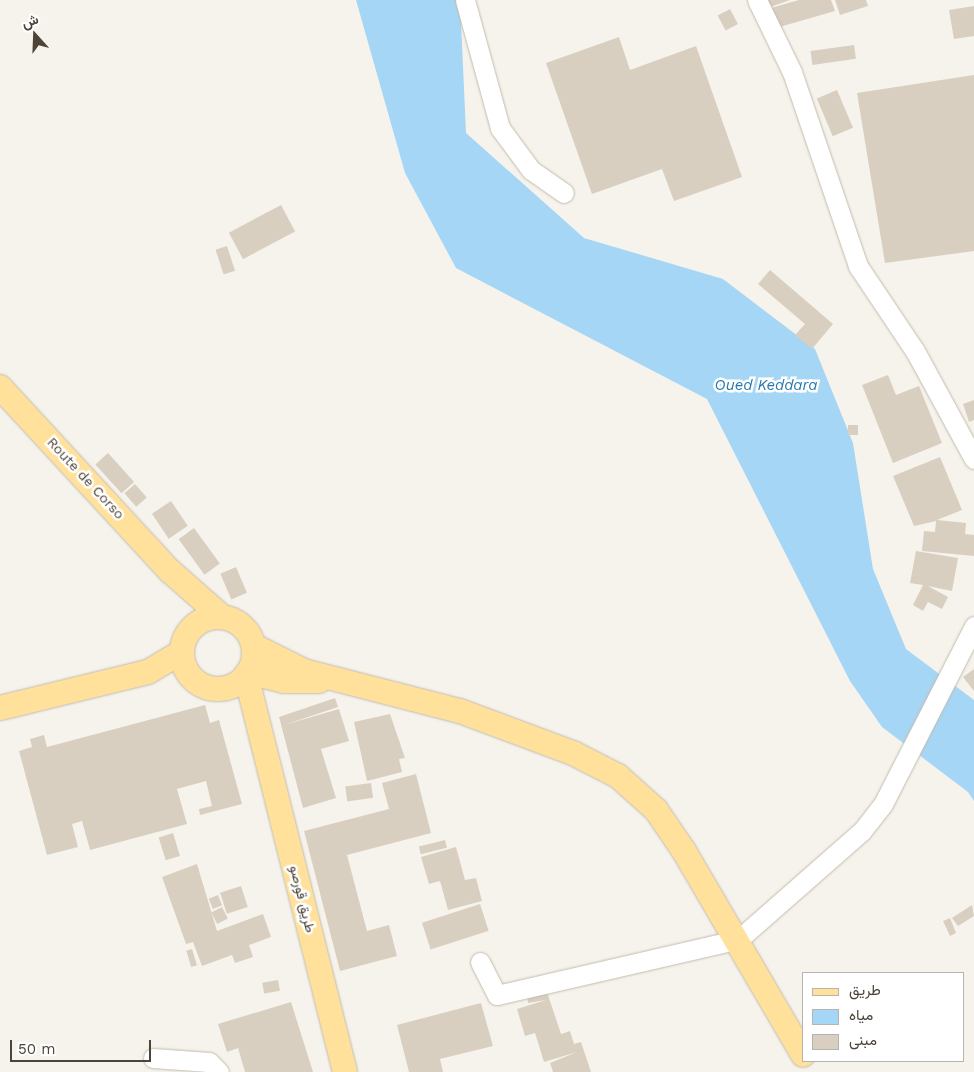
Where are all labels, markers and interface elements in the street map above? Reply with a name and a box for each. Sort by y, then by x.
north arrow [10,10,60,60]
text: ش [19,11,41,31]
water label: Oued Keddara [715,377,817,395]
street label: Route de Corso [44,434,128,522]
street label: طريق قورصو [287,864,319,934]
legend [802,972,964,1062]
text: طريق [849,981,881,999]
text: مياه [849,1006,873,1024]
scale bar [12,1030,154,1062]
text: مبنى [849,1031,877,1049]
text: 50 m [18,1040,55,1058]

